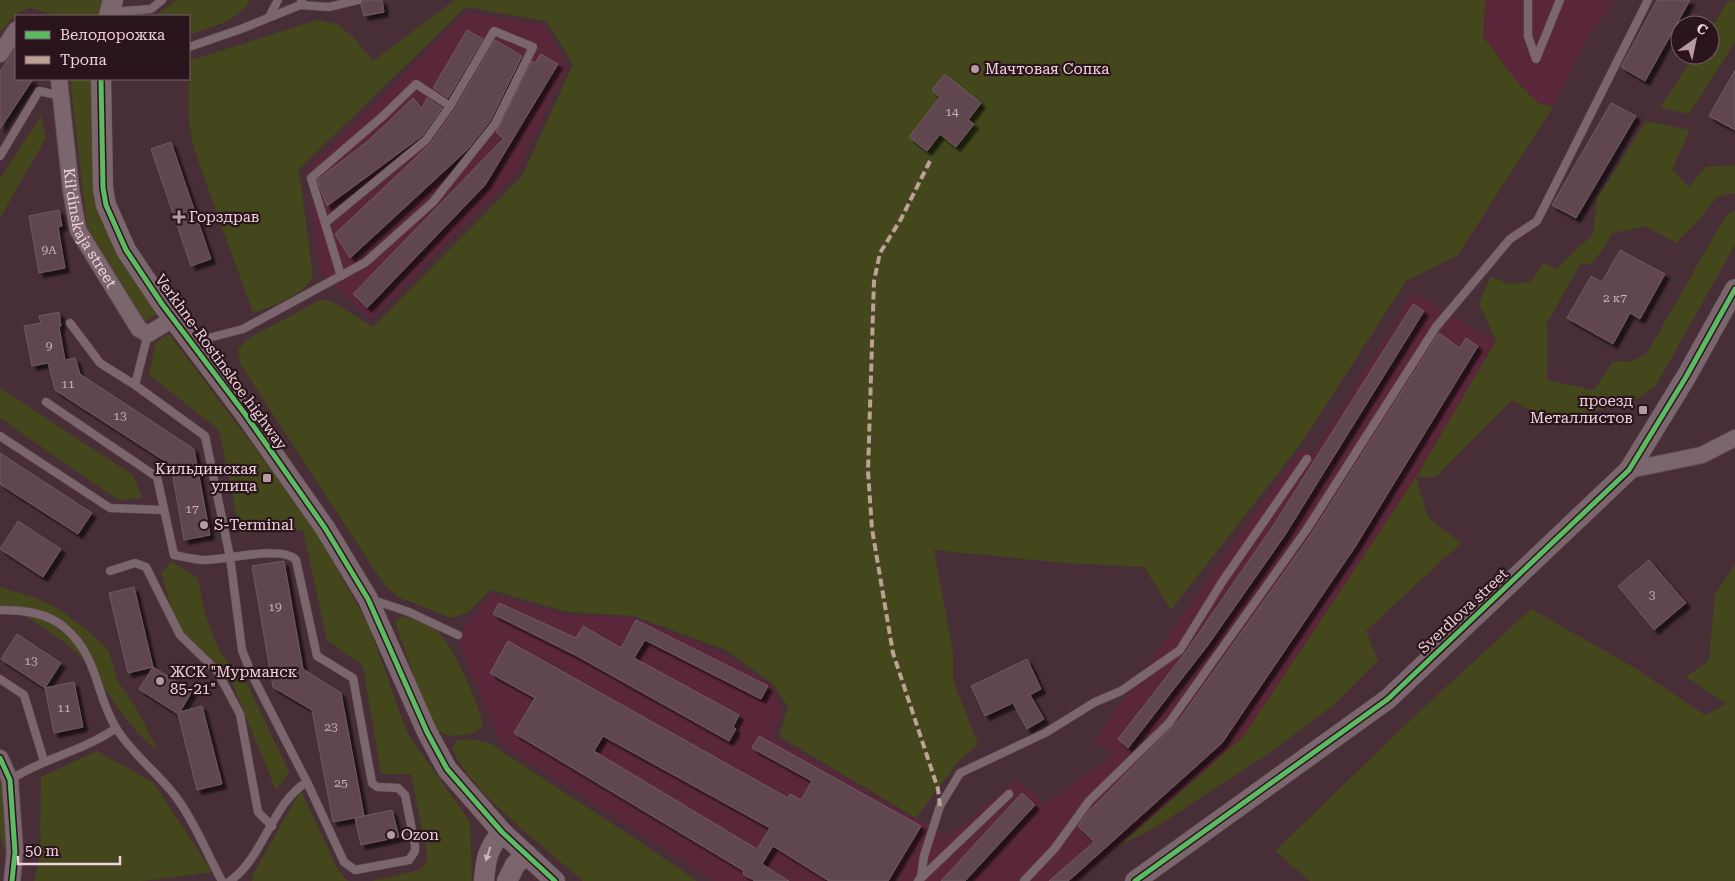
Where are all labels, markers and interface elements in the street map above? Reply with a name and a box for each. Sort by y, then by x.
legend [15,15,190,80]
north arrow [1670,15,1720,65]
text: С [1694,20,1711,39]
text: Велодорожка [60,26,165,44]
text: Тропа [60,51,107,69]
place label: Мачтовая Сопка [985,60,1109,78]
marker: Мачтовая Сопка [969,63,981,75]
house number: 14 [945,105,959,119]
street label: Kil'dinskaja street [60,167,121,291]
place label: Горздрав [189,208,259,226]
marker: Горздрав [173,211,185,223]
house number: 9А [41,243,57,257]
street label: Verkhne-Rostinskoe highway [151,271,291,453]
house number: 2 к7 [1603,291,1627,305]
house number: 9 [46,339,53,353]
house number: 11 [61,377,75,391]
place label: проезд Металлистов [1530,392,1634,427]
marker: проезд Металлистов [1637,404,1649,416]
house number: 13 [113,409,127,423]
place label: Кильдинская улица [155,460,257,495]
marker: Кильдинская улица [261,472,273,484]
house number: 17 [185,502,199,516]
place label: S-Terminal [214,516,294,534]
marker: S-Terminal [198,519,210,531]
street label: Sverdlova street [1414,565,1512,657]
house number: 3 [1649,588,1656,602]
house number: 19 [268,600,282,614]
house number: 13 [24,654,38,668]
place label: ЖСК "Мурманск 85-21" [170,663,298,698]
marker: ЖСК "Мурманск 85-21" [154,675,166,687]
house number: 11 [57,701,71,715]
house number: 23 [324,720,338,734]
house number: 25 [334,776,348,790]
place label: Ozon [401,826,439,844]
marker: Ozon [385,829,397,841]
scale bar [18,834,120,866]
text: 50 m [25,842,60,860]
one-way arrow [484,847,492,862]

